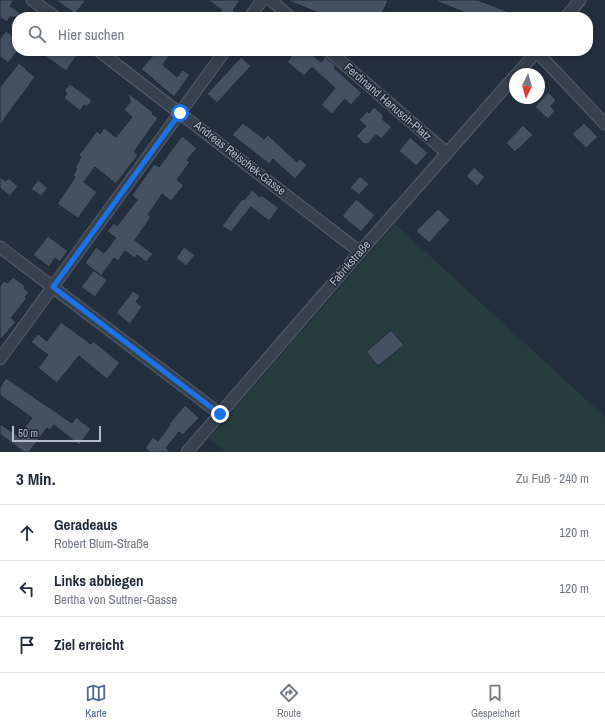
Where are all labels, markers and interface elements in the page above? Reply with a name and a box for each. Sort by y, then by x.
search box [12,12,593,56]
icon: search [26,23,48,45]
text: Hier suchen [58,24,124,45]
street label: Ferdinand Hanusch-Platz [341,60,435,145]
north arrow [509,68,545,104]
route start [171,104,189,122]
street label: Andreas Reischek-Gasse [190,117,289,199]
street label: Fabrikstraße [326,237,374,289]
route end [211,405,229,423]
scale bar [12,424,101,443]
text: 50 m [18,426,38,440]
text: 3 Min. [16,467,56,490]
text: Zu Fuß · 240 m [516,470,589,487]
text: Geradeaus [54,514,118,535]
icon: ahead [16,522,38,544]
text: 120 m [559,524,589,541]
text: Robert Blum-Straße [54,535,149,552]
text: Links abbiegen [54,570,144,591]
icon: left [16,578,38,600]
text: 120 m [559,580,589,597]
text: Bertha von Suttner-Gasse [54,591,177,608]
icon: arrive [16,634,38,656]
text: Ziel erreicht [54,634,124,655]
tab: Karte [85,682,107,720]
tab: Route [277,682,301,720]
tab: Gespeichert [471,682,520,720]

